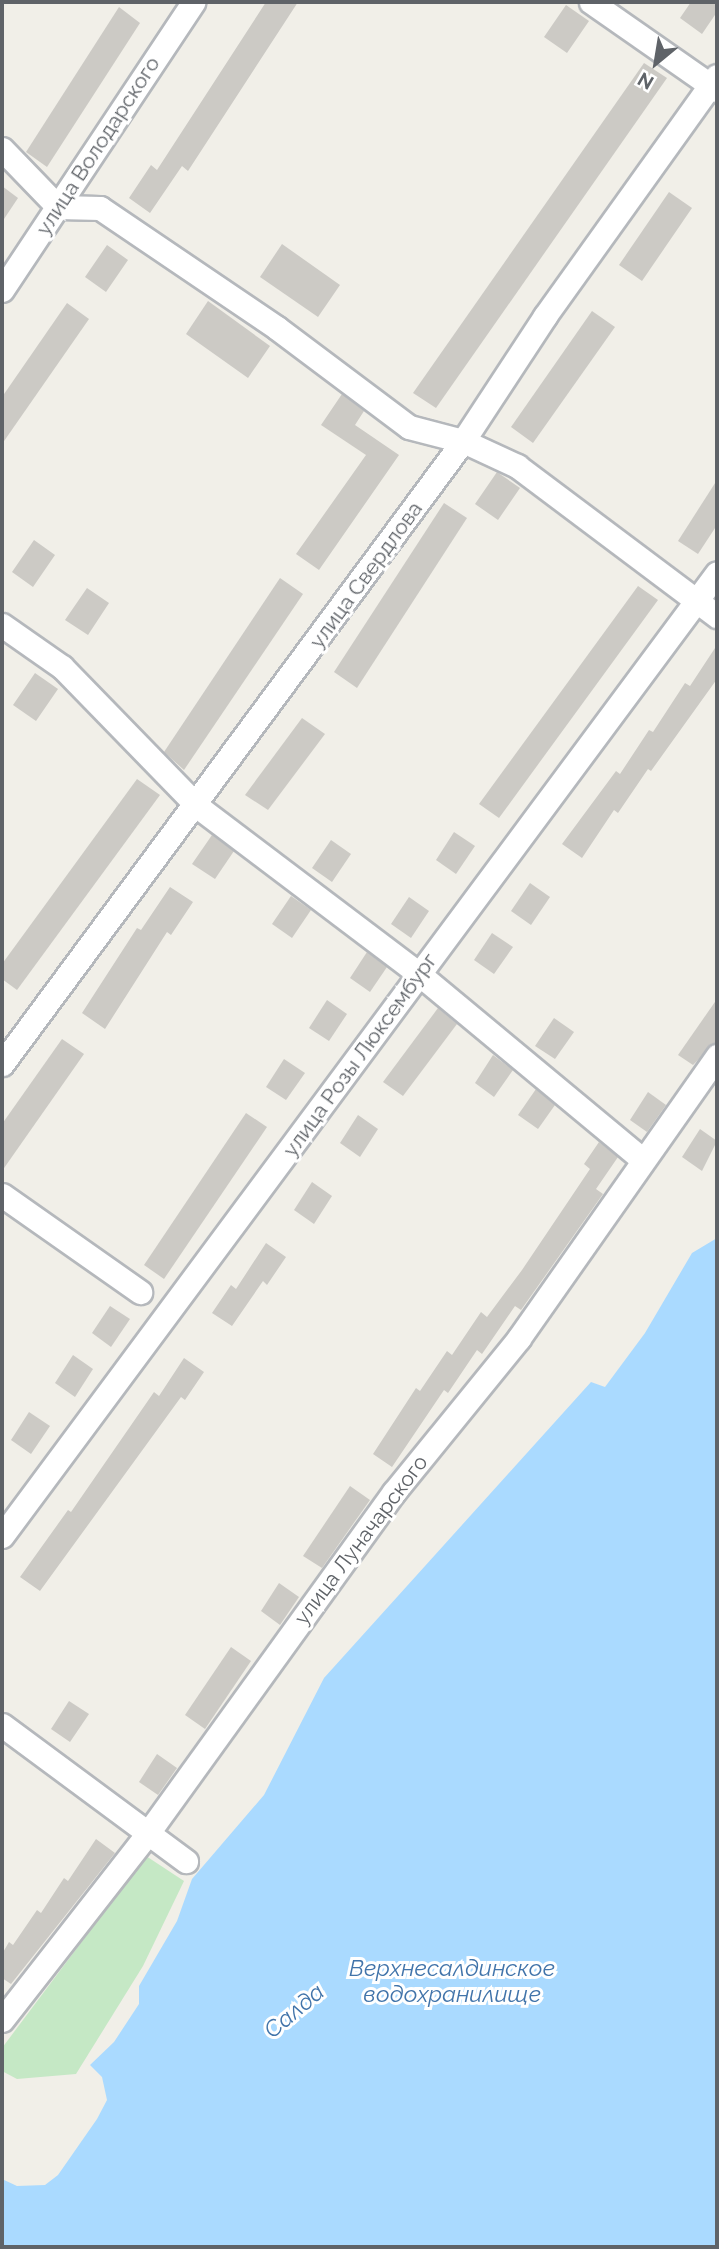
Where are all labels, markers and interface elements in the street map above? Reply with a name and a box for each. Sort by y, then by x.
north arrow [621,28,691,98]
street label: улица Володарского [31,52,165,240]
text: N [634,68,657,94]
street label: улица Свердлова [304,497,428,653]
street label: улица Розы Люксембург [278,948,442,1162]
street label: улица Луначарского [289,1450,433,1630]
water label: Верхнесалдинское водохранилище [349,1954,555,2008]
water label: Салда [258,1978,330,2044]

